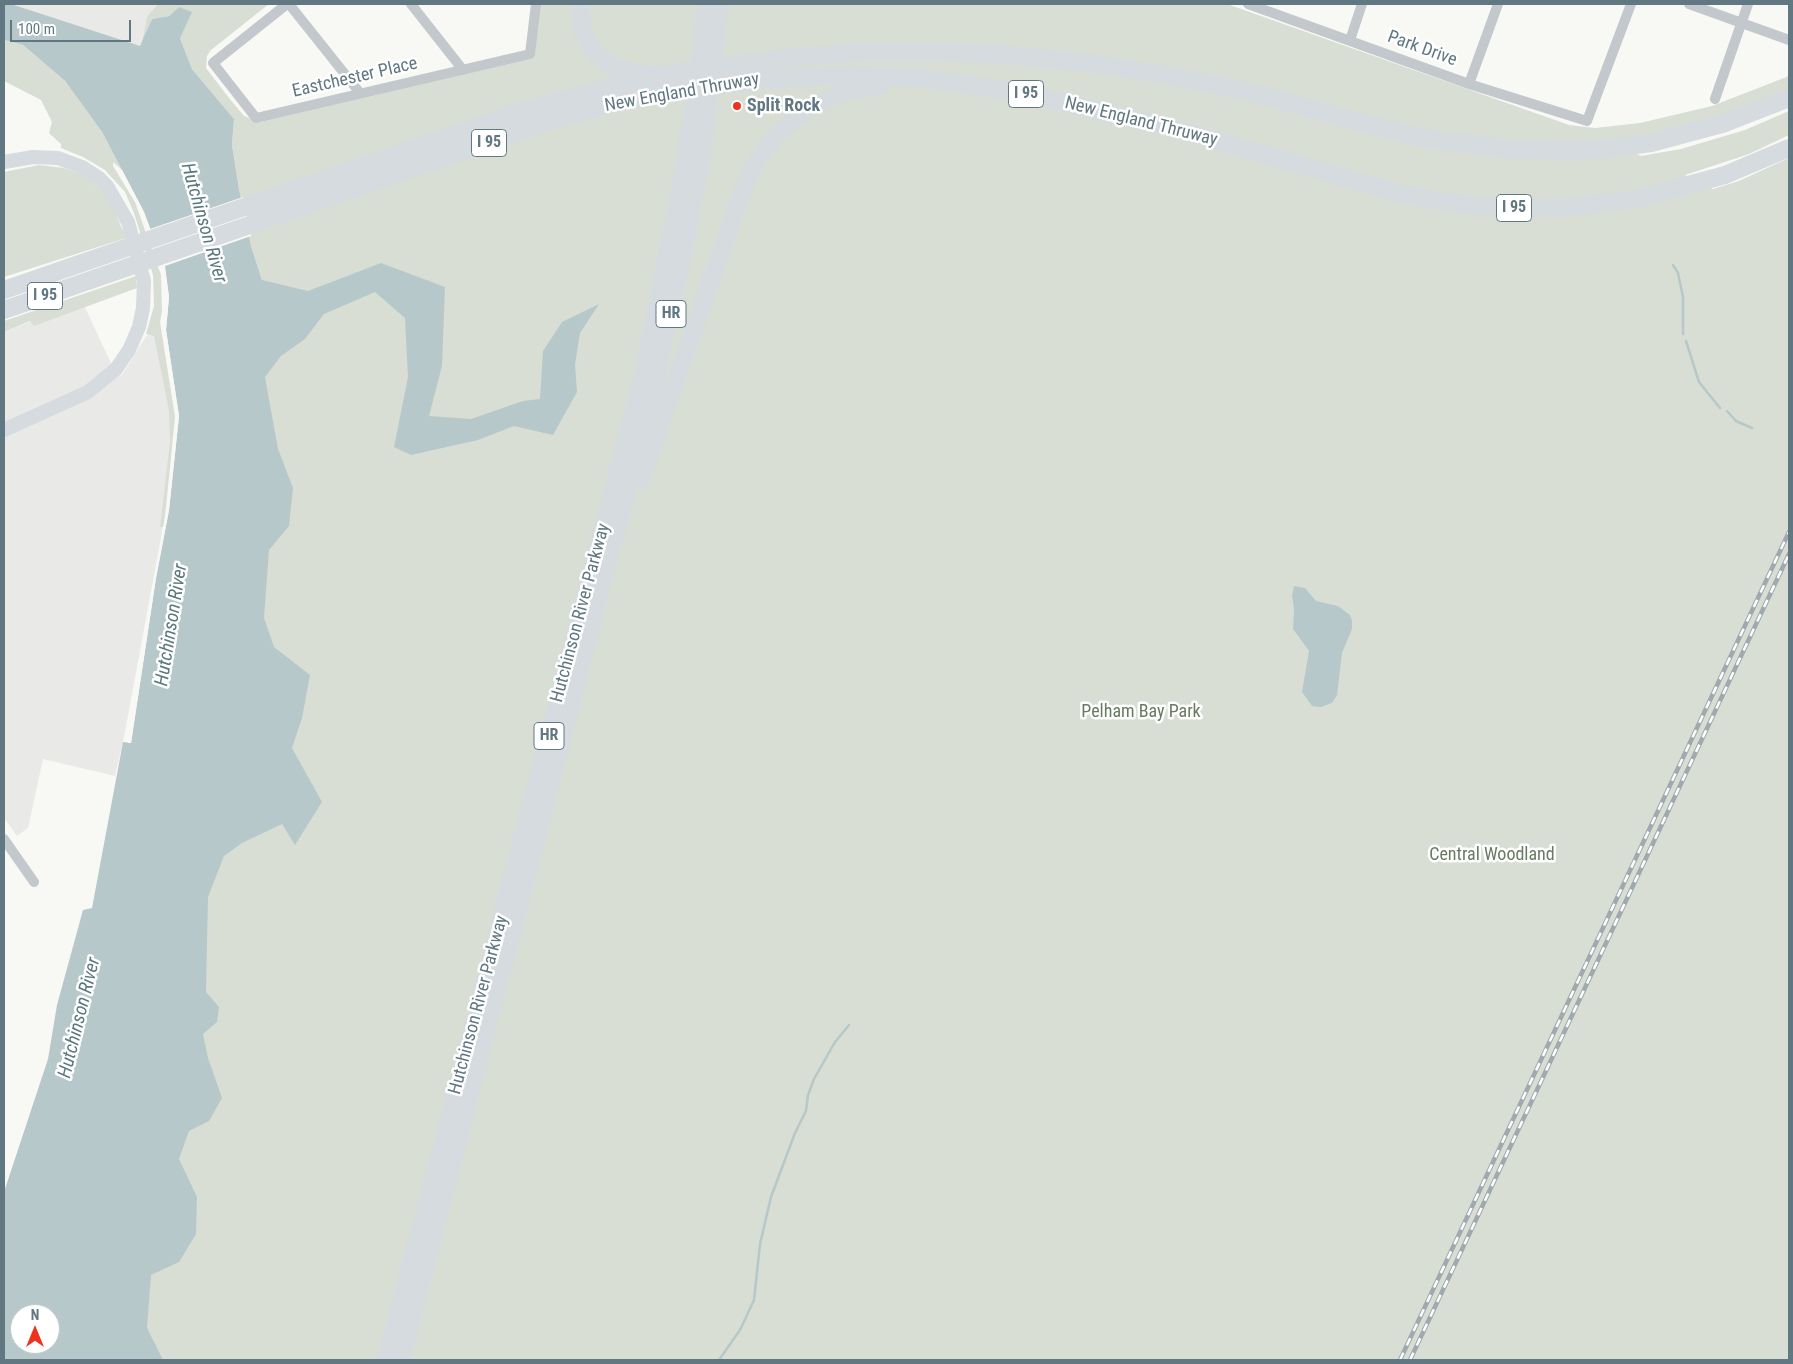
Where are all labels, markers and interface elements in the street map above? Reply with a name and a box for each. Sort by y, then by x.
scale bar [12,10,134,42]
text: 100 m [18,20,55,38]
street label: Park Drive [1384,27,1460,71]
street label: Eastchester Place [290,53,420,103]
street label: New England Thruway [603,69,761,117]
road number: I 95 [1008,80,1044,108]
street label: New England Thruway [1062,93,1220,151]
place label: Split Rock [747,95,820,117]
marker: Split Rock [731,100,743,112]
road number: I 95 [472,130,506,156]
water label: Hutchinson River [175,161,231,285]
road number: I 95 [1496,194,1532,222]
road number: I 95 [28,282,62,310]
road number: HR [656,300,686,328]
street label: Hutchinson River Parkway [547,521,615,705]
water label: Hutchinson River [151,562,193,688]
park label: Pelham Bay Park [1081,701,1201,723]
road number: HR [534,722,564,749]
park label: Central Woodland [1429,844,1555,866]
street label: Hutchinson River Parkway [445,913,513,1097]
water label: Hutchinson River [54,955,106,1081]
north arrow [10,1304,60,1354]
text: N [31,1307,39,1323]

